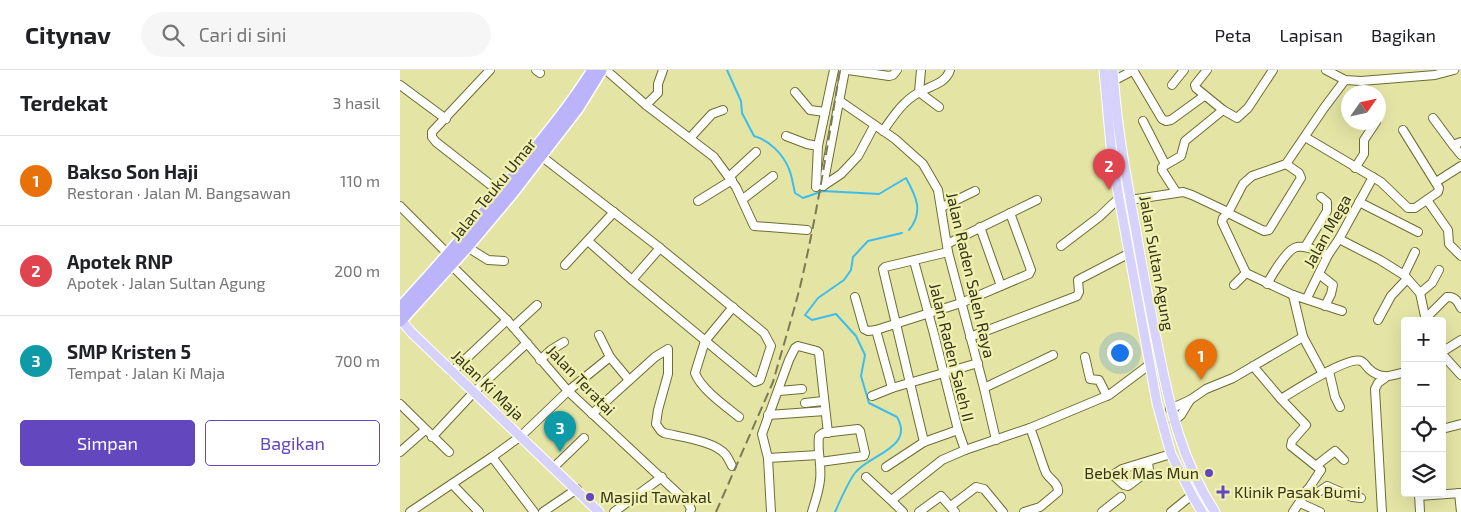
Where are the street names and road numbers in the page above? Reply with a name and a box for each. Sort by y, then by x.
street label: Jalan Teuku Umar [446,133,540,244]
street label: Jalan Raden Saleh Raya [943,190,1000,360]
street label: Jalan Mega [1299,191,1354,271]
street label: Jalan Sultan Agung [1136,194,1179,332]
street label: Jalan Raden Saleh II [926,281,979,423]
street label: Jalan Teratai [543,341,620,419]
street label: Jalan Ki Maja [448,345,528,425]

